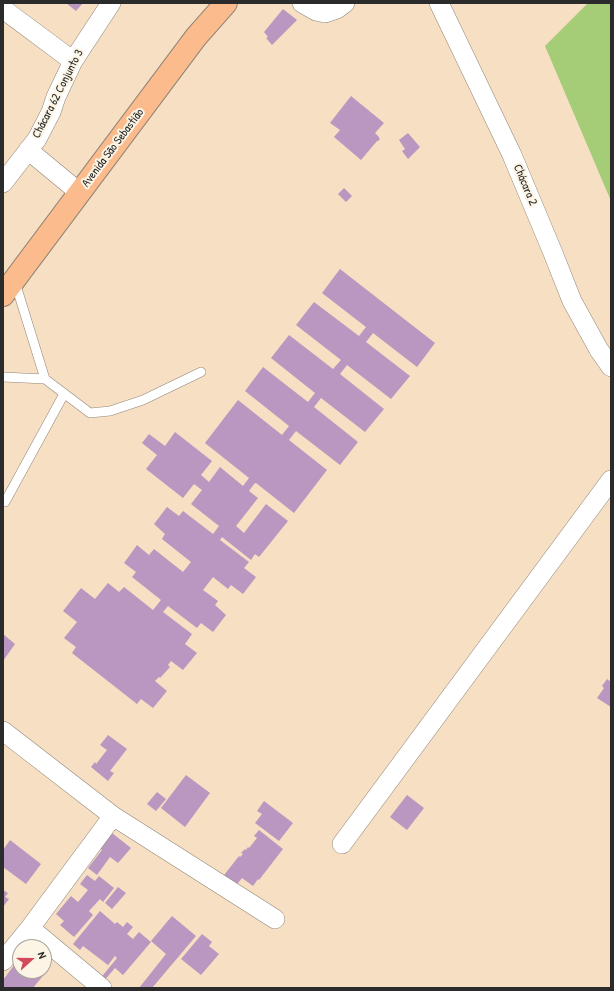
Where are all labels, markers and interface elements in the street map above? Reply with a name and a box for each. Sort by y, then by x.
street label: Chácara 62 Conjunto 3 [29,47,87,141]
street label: Avenida São Sebastião [79,106,147,190]
street label: Chácara 2 [510,162,540,208]
north arrow [12,939,52,979]
text: N [35,950,50,960]

